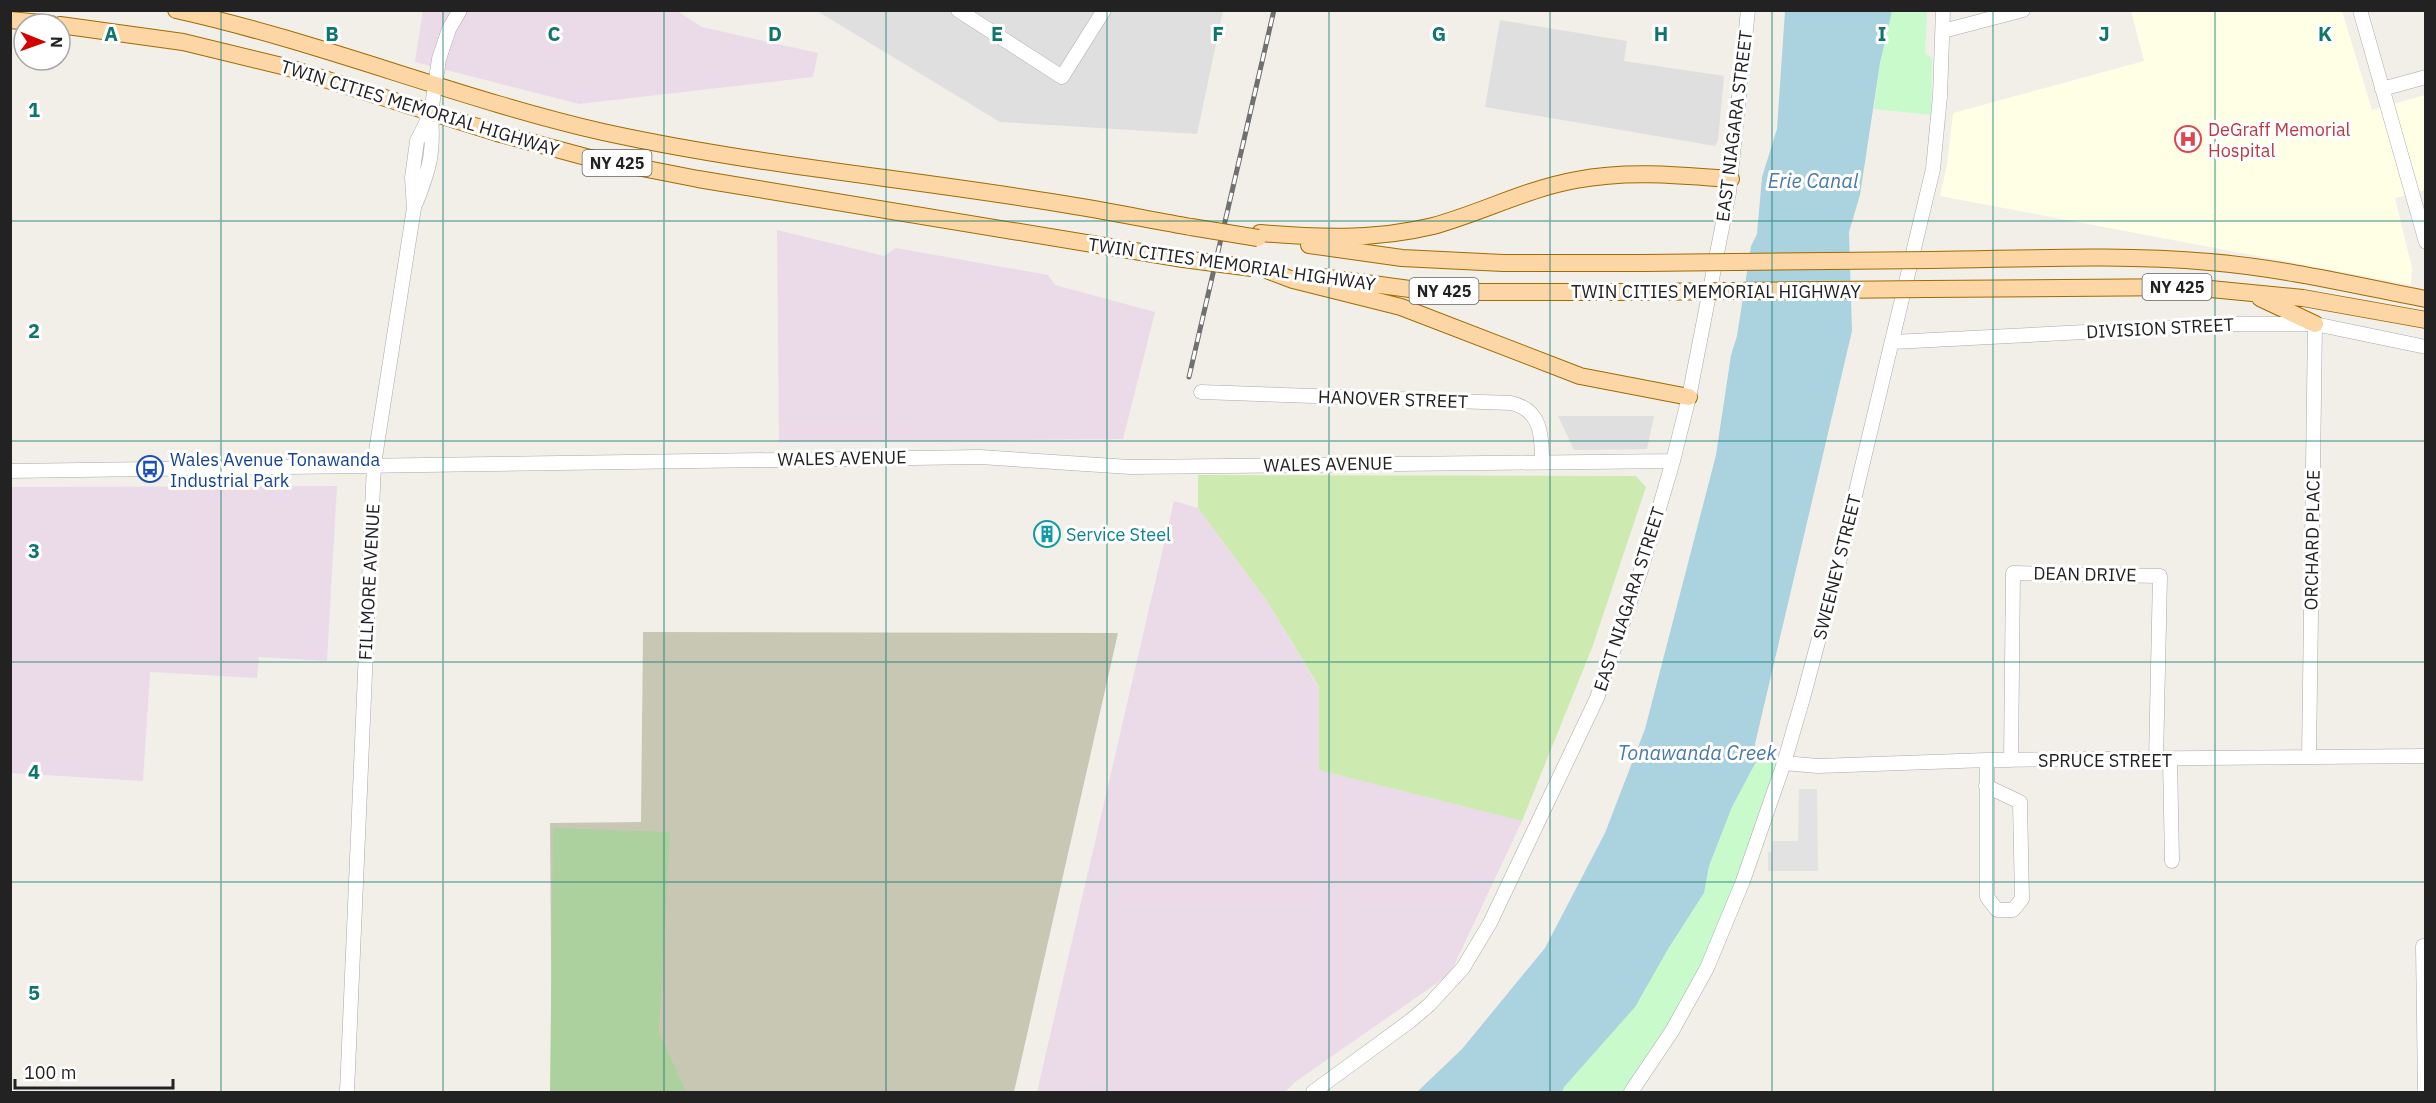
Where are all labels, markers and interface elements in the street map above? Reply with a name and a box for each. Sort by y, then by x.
north arrow [12,12,72,72]
text: A [104,20,118,47]
text: B [325,20,339,47]
text: C [547,20,561,47]
text: D [768,20,782,47]
text: E [991,20,1003,47]
text: F [1212,20,1224,47]
text: G [1432,20,1446,47]
text: H [1654,20,1668,47]
text: I [1878,20,1886,47]
text: J [2098,20,2110,47]
text: K [2318,20,2332,47]
street label: EAST NIAGARA STREET [1711,29,1757,223]
text: N [47,36,67,48]
street label: TWIN CITIES MEMORIAL HIGHWAY [278,55,562,161]
text: 1 [28,96,40,123]
place label: DeGraff Memorial Hospital [2208,118,2351,162]
hospital icon: DeGraff Memorial Hospital [2173,124,2203,154]
road number: NY 425 [582,150,652,176]
water label: Erie Canal [1768,167,1859,194]
street label: TWIN CITIES MEMORIAL HIGHWAY [1087,232,1377,296]
road number: NY 425 [2142,274,2212,300]
road number: NY 425 [1410,278,1478,304]
street label: TWIN CITIES MEMORIAL HIGHWAY [1571,280,1861,303]
street label: DIVISION STREET [2085,313,2235,343]
text: 2 [28,317,40,344]
street label: HANOVER STREET [1318,385,1468,413]
street label: WALES AVENUE [777,445,907,471]
place label: Wales Avenue Tonawanda Industrial Park [170,448,381,492]
street label: WALES AVENUE [1263,451,1393,477]
bus stop icon: Wales Avenue Tonawanda Industrial Park [135,454,165,484]
street label: ORCHARD PLACE [2299,470,2325,610]
street label: SWEENEY STREET [1808,492,1866,642]
street label: FILLMORE AVENUE [353,503,385,661]
street label: EAST NIAGARA STREET [1588,504,1670,694]
building icon: Service Steel [1032,519,1062,549]
place label: Service Steel [1066,523,1171,546]
text: 3 [28,537,40,564]
street label: DEAN DRIVE [2033,562,2137,586]
water label: Tonawanda Creek [1617,739,1777,766]
street label: SPRUCE STREET [2038,749,2172,772]
text: 4 [28,758,40,785]
text: 5 [28,979,40,1006]
scale bar [15,1052,172,1090]
text: 100 m [24,1061,76,1084]

